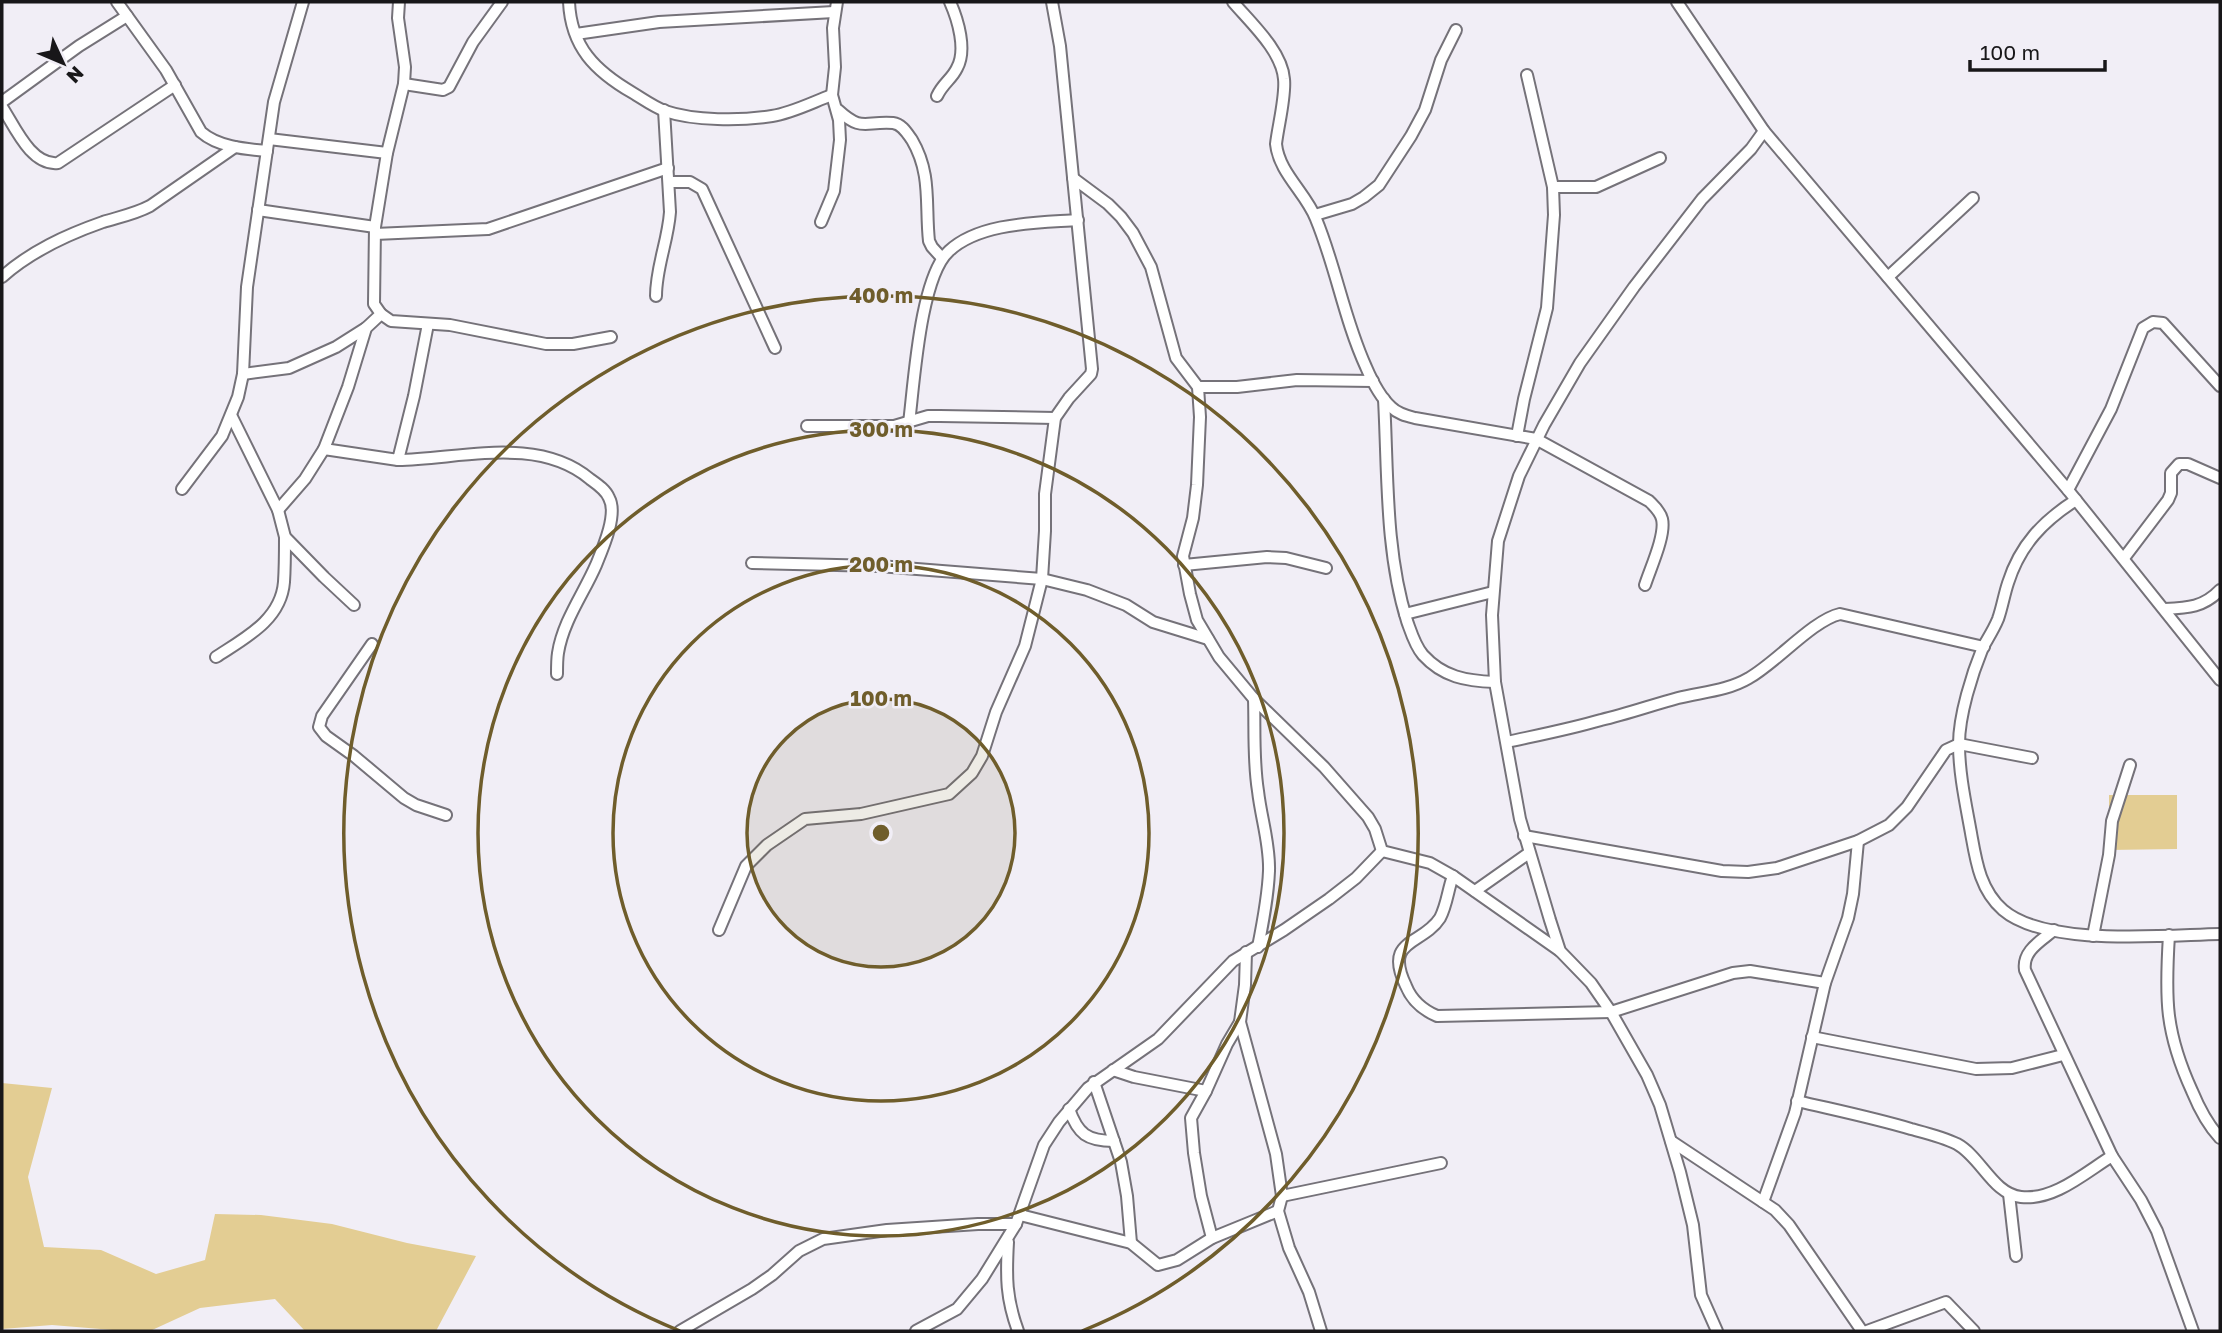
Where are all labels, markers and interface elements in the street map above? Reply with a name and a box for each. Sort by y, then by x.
north arrow [28,28,98,98]
scale bar [1970,28,2105,72]
text: 100 m [1980,39,2040,65]
text: N [62,62,89,88]
text: 400 m [849,282,913,308]
text: 300 m [849,416,913,442]
text: 200 m [849,551,913,577]
text: 100 m [850,685,912,711]
centre of rings [869,821,893,845]

